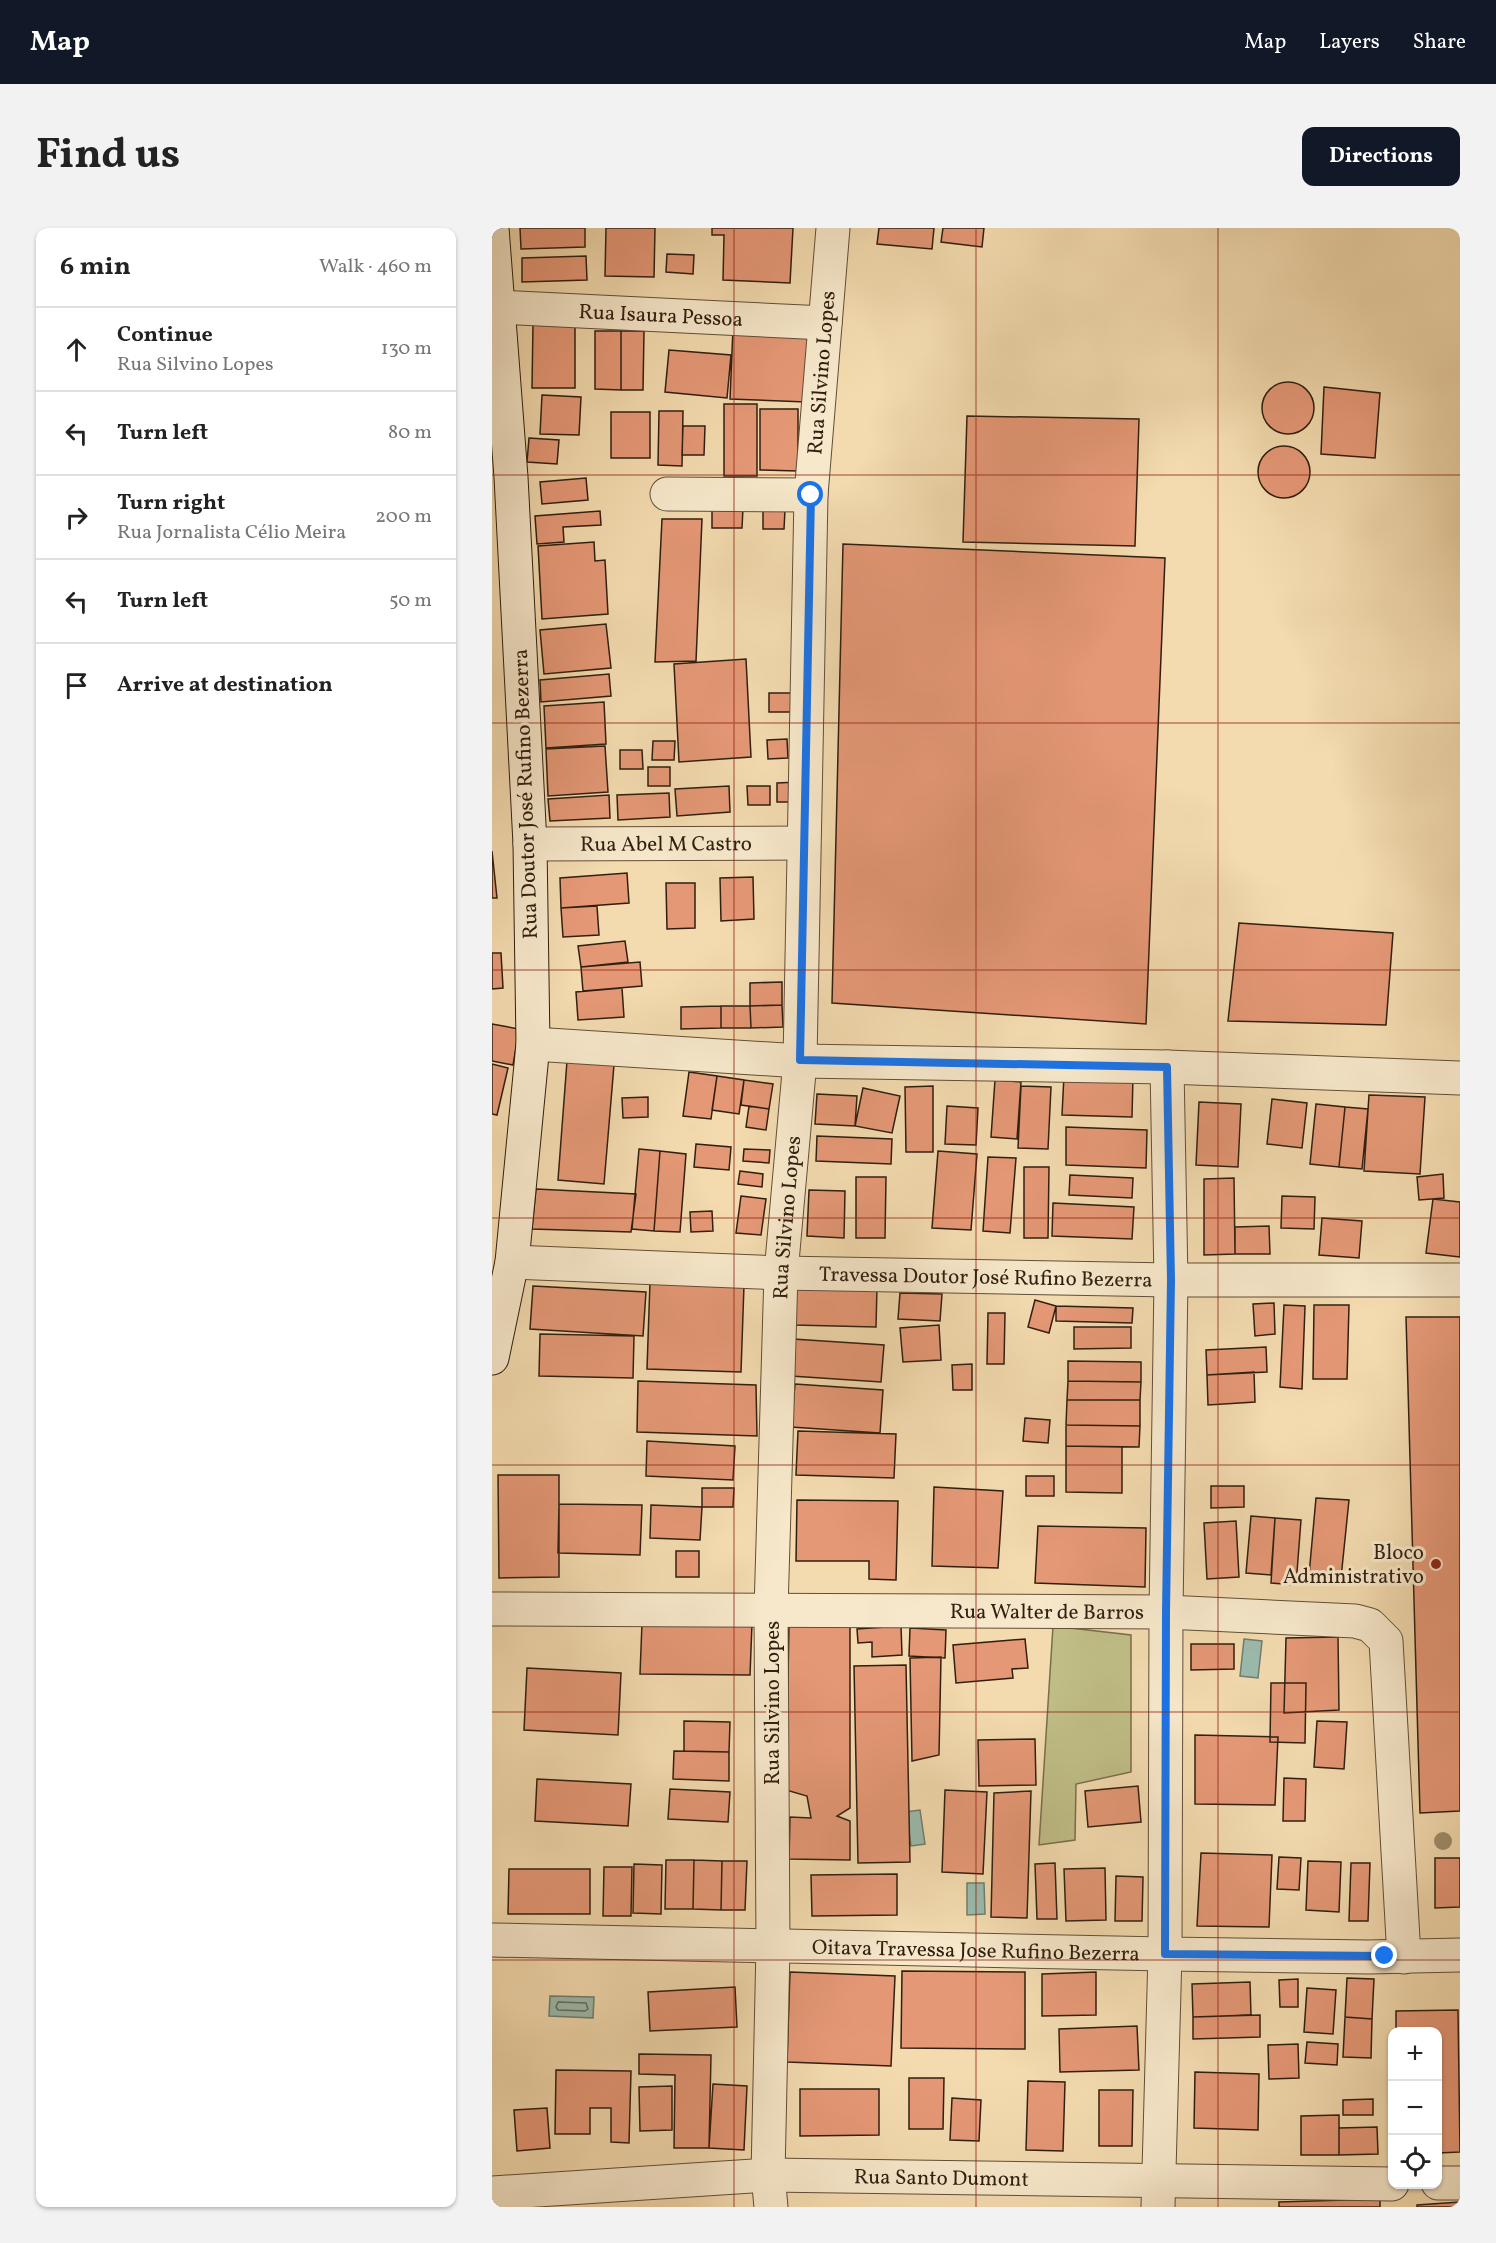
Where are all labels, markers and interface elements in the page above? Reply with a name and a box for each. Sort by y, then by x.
text: Map [30,23,90,62]
text: Map [1244,28,1286,57]
text: Layers [1319,28,1380,57]
text: Share [1413,28,1466,57]
text: Find us [36,127,180,186]
button: Directions [1302,127,1460,186]
text: 6 min [60,249,131,285]
text: Walk · 460 m [319,253,432,281]
street label: Rua Silvino Lopes [801,290,844,456]
street label: Rua Isaura Pessoa [578,298,744,335]
text: Continue [117,320,213,351]
icon: ahead [60,333,93,366]
text: 130 m [381,335,432,363]
text: Rua Silvino Lopes [117,351,273,379]
icon: left [60,417,93,450]
text: Turn left [117,418,208,449]
text: 80 m [388,419,432,447]
route start [797,481,823,507]
text: Turn right [117,488,225,519]
icon: right [60,501,93,534]
text: 200 m [375,503,432,531]
text: Rua Jornalista Célio Meira [117,519,346,547]
icon: left [60,585,93,618]
text: Turn left [117,586,208,617]
text: 50 m [389,587,432,615]
street label: Rua Doutor José Rufino Bezerra [507,648,546,940]
icon: arrive [60,669,93,702]
text: Arrive at destination [117,670,333,701]
street label: Rua Abel M Castro [580,830,752,860]
street label: Rua Silvino Lopes [767,1135,809,1300]
street label: Travessa Doutor José Rufino Bezerra [819,1261,1153,1296]
place label: Bloco Administrativo [1283,1539,1424,1592]
marker: Bloco Administrativo [1429,1557,1443,1571]
street label: Rua Walter de Barros [950,1598,1144,1628]
street label: Rua Silvino Lopes [759,1621,788,1785]
street label: Oitava Travessa Jose Rufino Bezerra [812,1934,1140,1969]
route end [1371,1942,1397,1968]
map controls [1388,2027,1442,2189]
button: + [1388,2027,1442,2081]
button: − [1388,2081,1442,2135]
button: locate [1388,2135,1442,2189]
street label: Rua Santo Dumont [854,2163,1029,2195]

